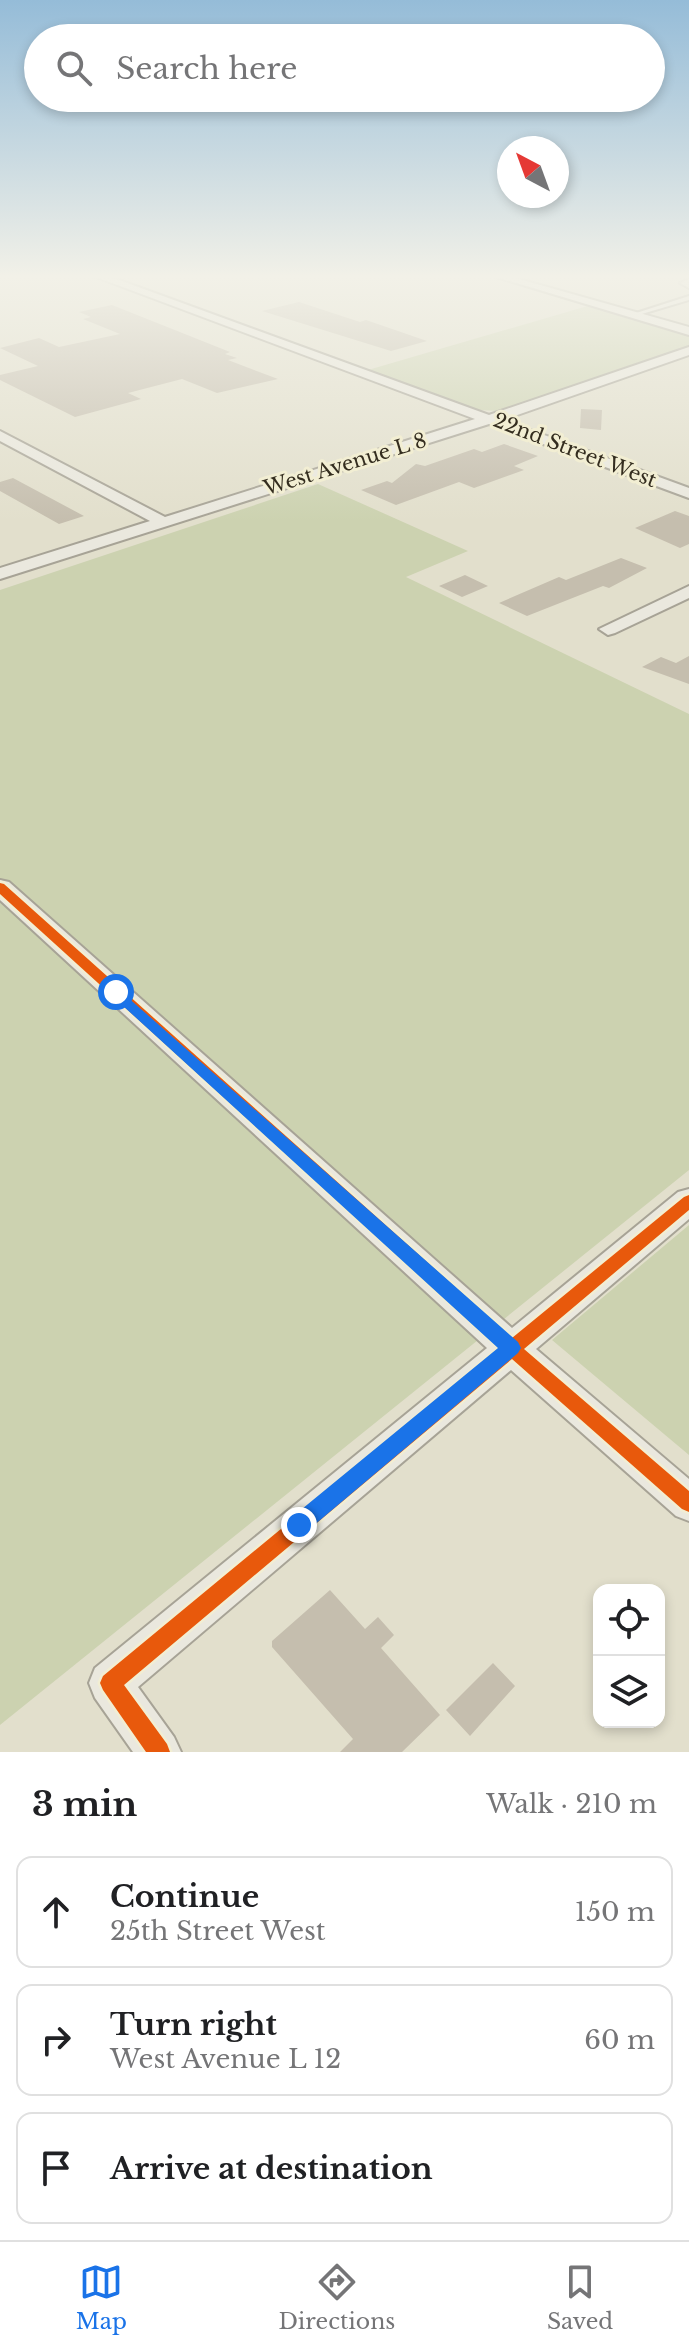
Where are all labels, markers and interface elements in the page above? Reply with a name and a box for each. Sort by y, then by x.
search box [24,24,665,112]
icon: search [52,46,96,90]
text: Search here [116,50,297,87]
north arrow [497,136,569,208]
street label: 22nd Street West [490,408,660,492]
street label: West Avenue L 8 [260,428,429,500]
route start [98,974,134,1010]
route end [281,1507,317,1543]
map controls [593,1584,665,1728]
button: locate [593,1584,665,1656]
button: layers [593,1656,665,1728]
text: 3 min [32,1783,137,1825]
text: Walk · 210 m [486,1788,657,1820]
text: Continue [110,1878,259,1915]
icon: ahead [34,1890,78,1934]
text: 150 m [575,1896,655,1928]
text: 25th Street West [110,1915,326,1947]
text: Turn right [110,2006,277,2043]
icon: right [34,2018,78,2062]
text: 60 m [584,2024,655,2056]
text: West Avenue L 12 [110,2043,341,2075]
icon: arrive [34,2146,78,2190]
text: Arrive at destination [110,2150,433,2187]
tab: Map [76,2260,127,2335]
tab: Directions [278,2260,395,2335]
tab: Saved [547,2260,613,2335]

